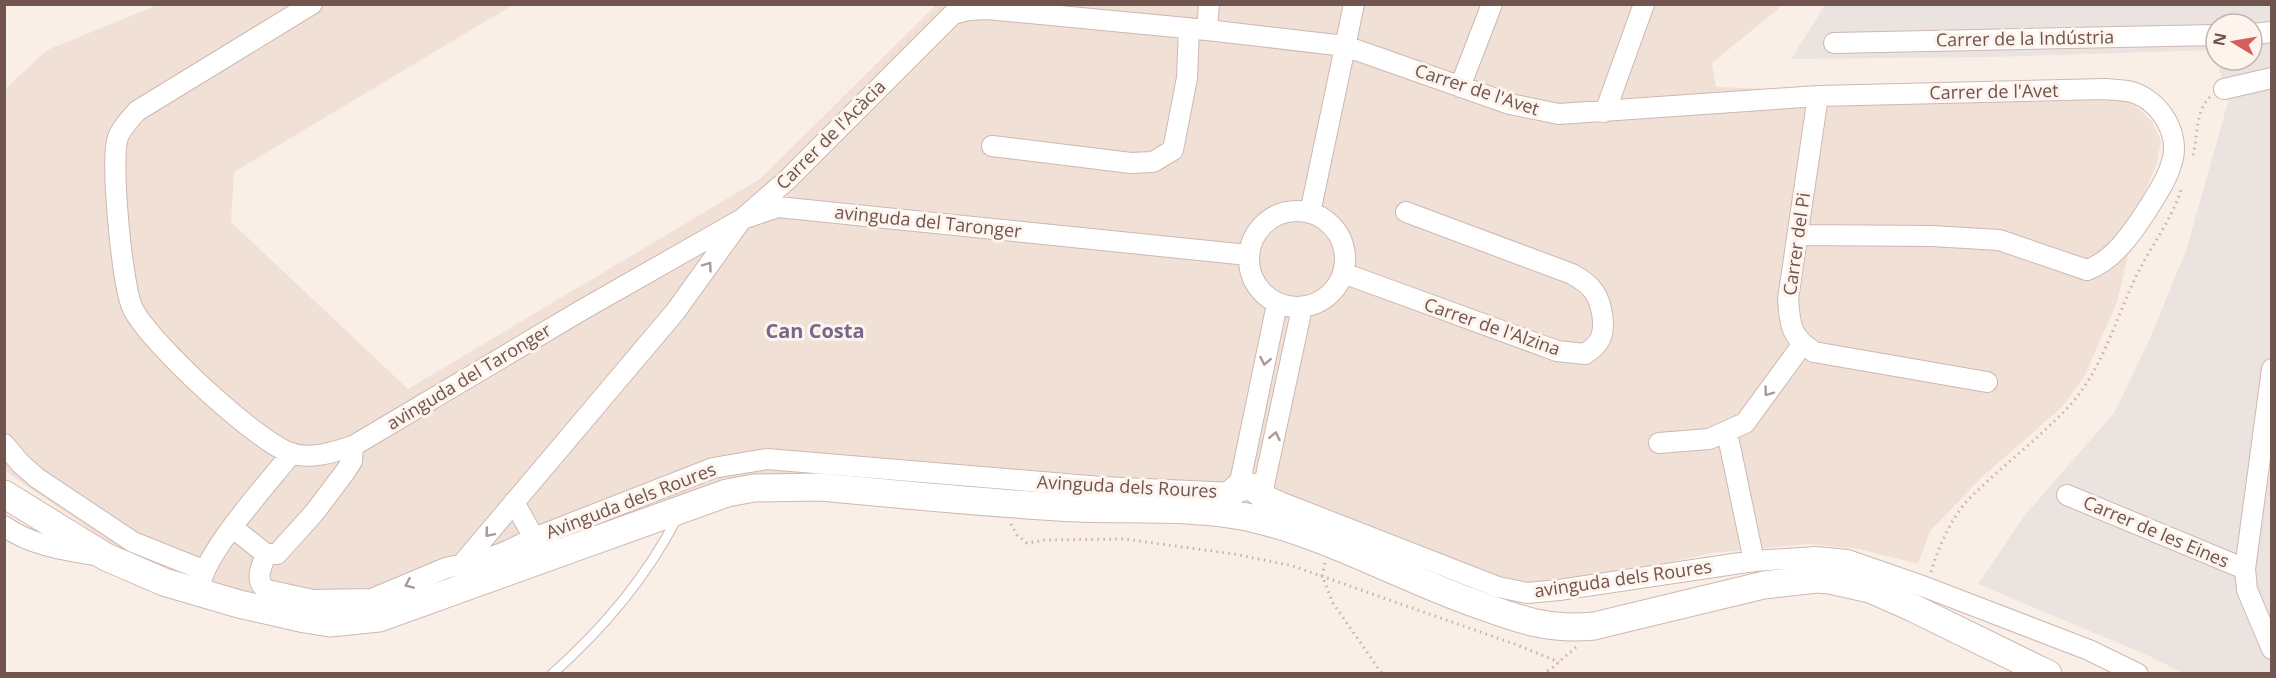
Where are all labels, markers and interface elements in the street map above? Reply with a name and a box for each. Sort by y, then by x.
north arrow [2204,12,2264,72]
street label: Carrer de la Indústria [1936,24,2114,52]
text: N [2207,31,2231,48]
street label: Carrer de l'Avet [1412,58,1543,120]
street label: Carrer de l'Acàcia [770,74,890,194]
street label: Carrer de l'Avet [1929,78,2059,104]
street label: Carrer del Pi [1777,191,1815,297]
street label: avinguda del Taronger [833,199,1023,243]
one-way arrow [701,261,712,272]
street label: Carrer de l'Alzina [1421,292,1564,361]
street label: avinguda del Taronger [382,317,556,435]
district label: Can Costa [766,317,865,344]
one-way arrow [1259,356,1272,366]
one-way arrow [1764,385,1775,396]
one-way arrow [1267,432,1280,442]
street label: Avinguda dels Roures [542,457,719,544]
street label: Avinguda dels Roures [1036,469,1218,503]
street label: Carrer de les Eines [2080,490,2233,573]
one-way arrow [485,526,496,537]
street label: avinguda dels Roures [1533,554,1713,602]
one-way arrow [404,577,415,589]

